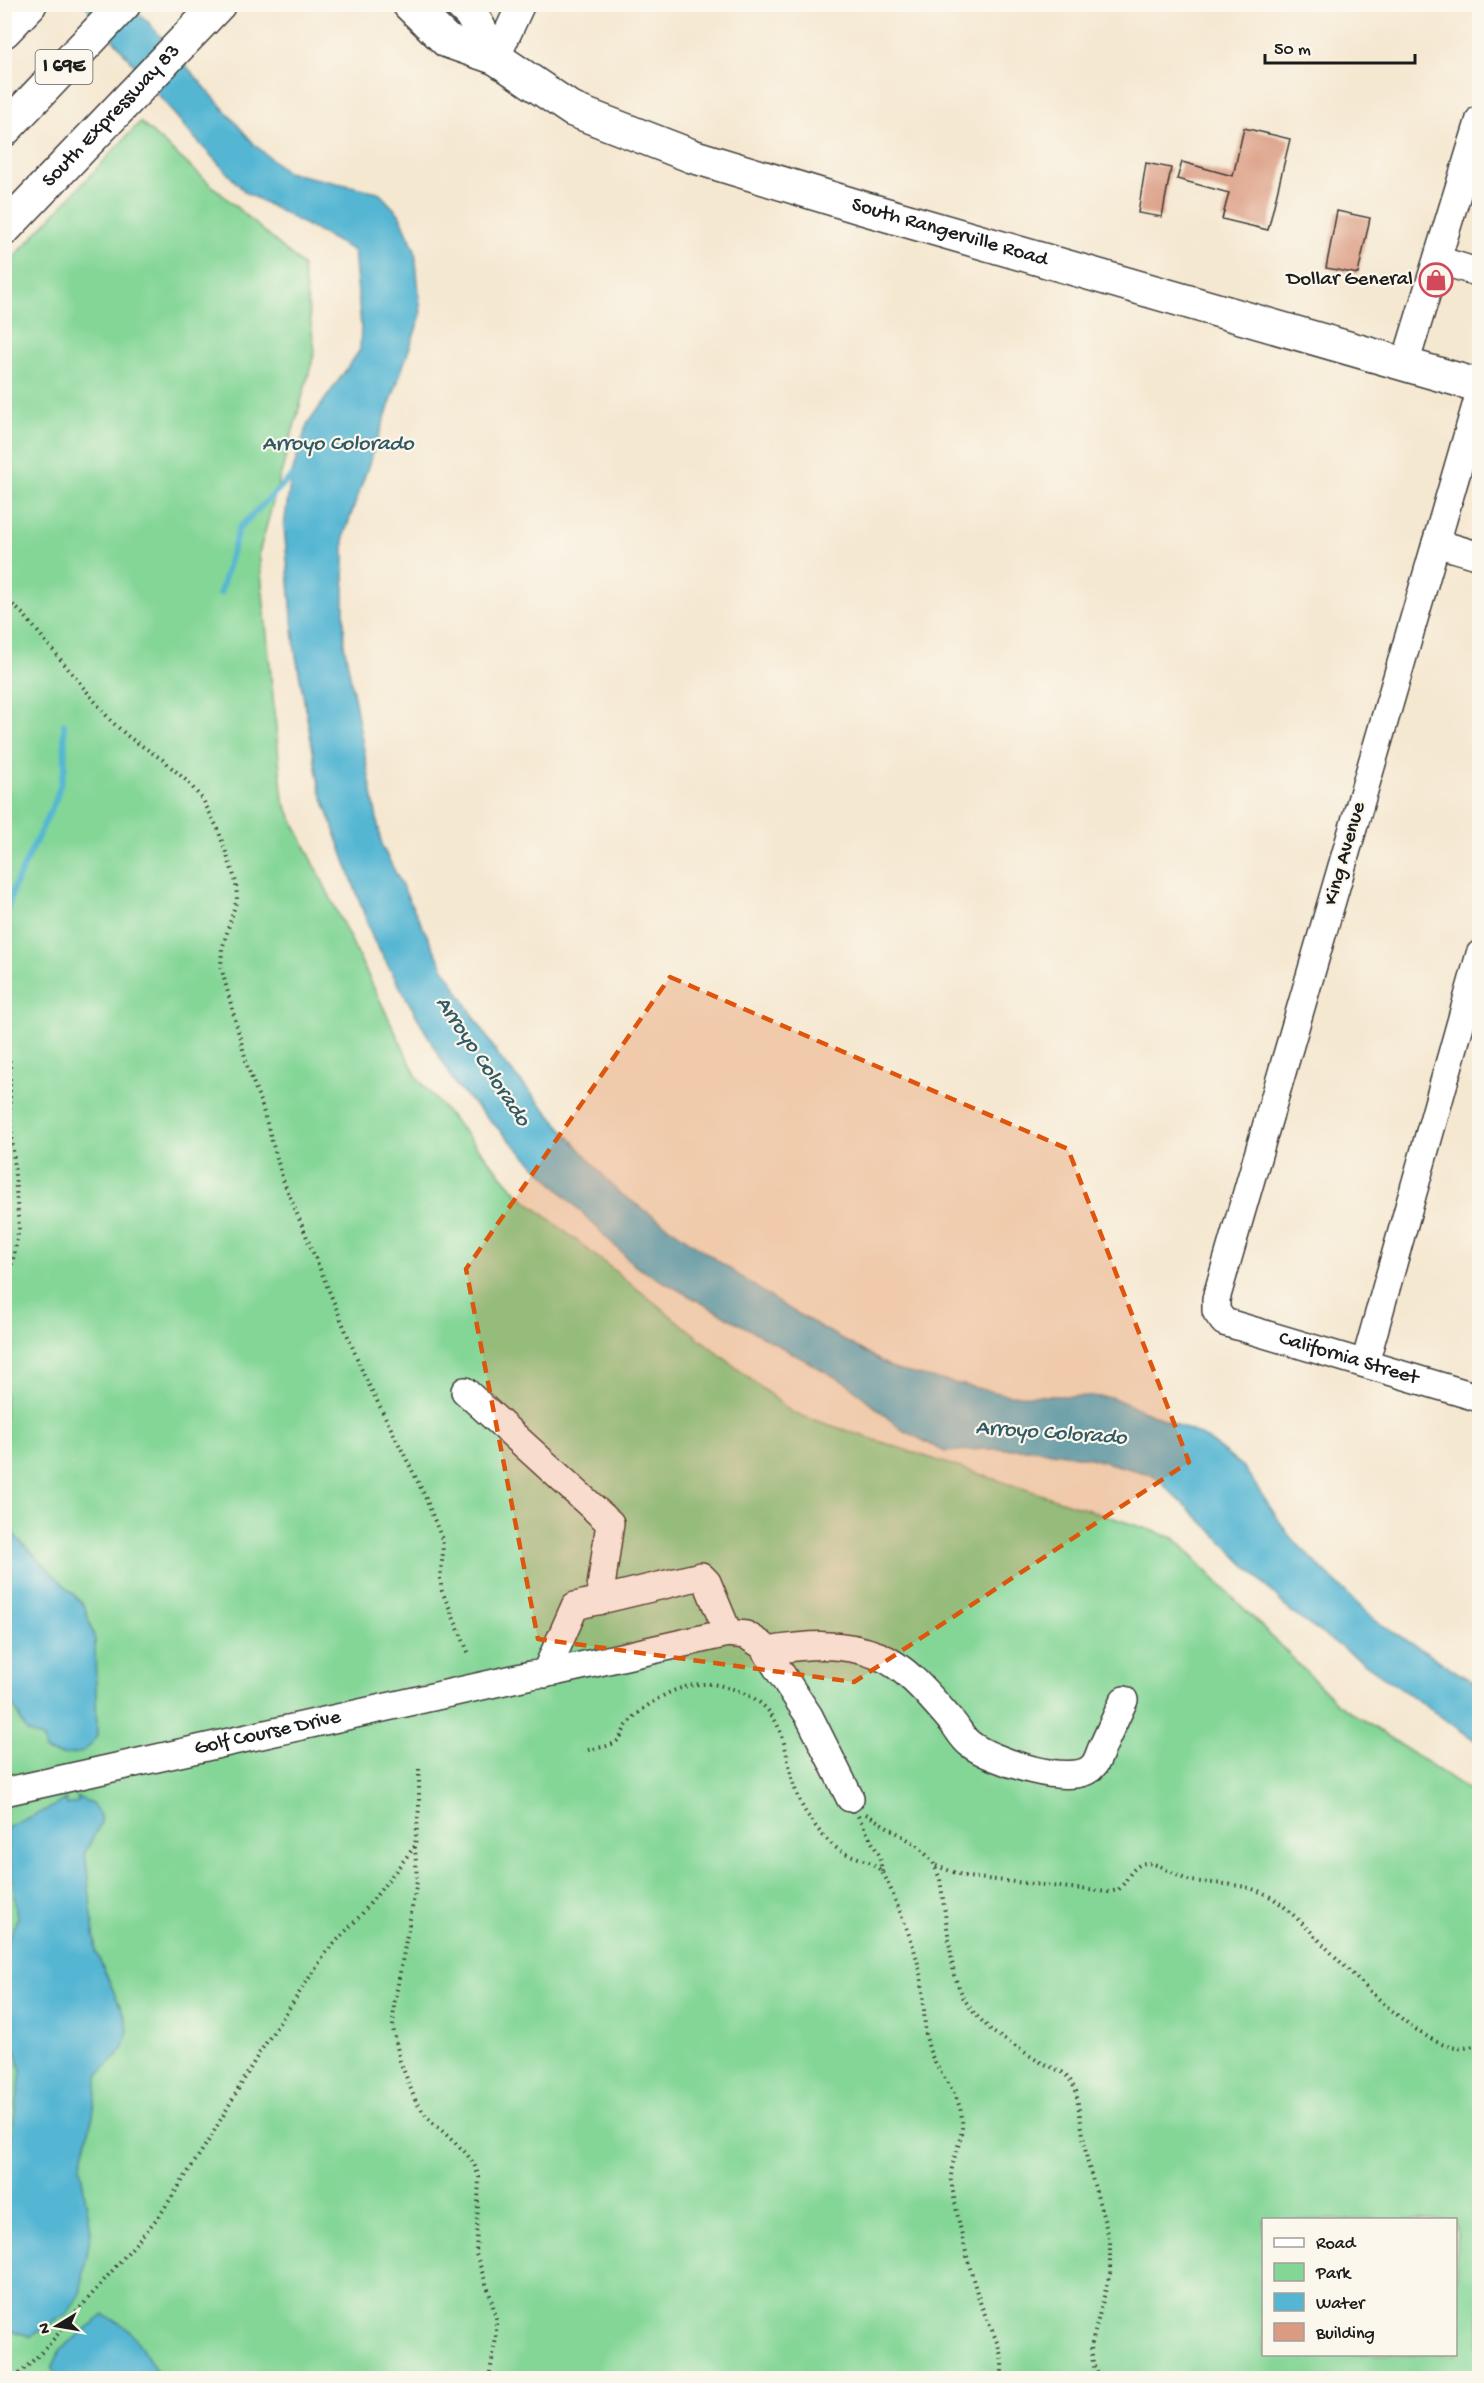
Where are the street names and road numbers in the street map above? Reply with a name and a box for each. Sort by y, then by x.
street label: South Expressway 83 [37,39,186,193]
road number: I 69E [36,50,92,84]
street label: South Rangerville Road [848,193,1052,274]
street label: King Avenue [1319,798,1373,908]
street label: California Street [1276,1326,1423,1392]
street label: Golf Course Drive [192,1705,344,1762]

